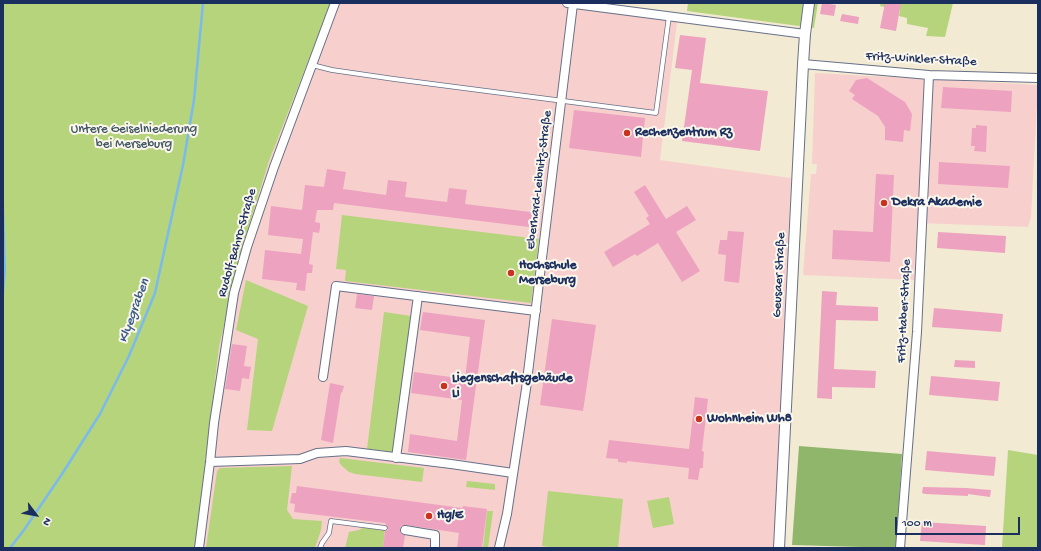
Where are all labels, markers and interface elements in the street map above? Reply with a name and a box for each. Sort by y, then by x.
street label: Fritz-Winkler-Straße [865,49,977,71]
street label: Eberhard-Leibnitz-Straße [524,110,556,250]
park label: Untere Geiselniederung bei Merseburg [71,122,197,153]
place label: Rechenzentrum Rz [635,125,732,141]
marker: Rechenzentrum Rz [622,128,632,138]
street label: Rudolf-Bahro-Straße [215,187,261,299]
place label: Dekra Akademie [892,195,982,211]
marker: Dekra Akademie [879,198,889,208]
street label: Geusaer Straße [770,232,790,318]
place label: Hochschule Merseburg [519,258,576,289]
street label: Fritz-Haber-Straße [894,259,916,363]
marker: Hochschule Merseburg [506,268,516,278]
water label: Klyegraben [116,277,154,345]
place label: Liegenschaftsgebäude Li [452,371,573,402]
marker: Liegenschaftsgebäude Li [439,381,449,391]
place label: Wohnheim Wh8 [707,411,792,427]
marker: Wohnheim Wh8 [694,414,704,424]
north arrow [16,495,56,535]
place label: Hg/E [437,508,463,524]
scale bar [897,509,1022,535]
marker: Hg/E [424,511,434,521]
text: N [39,515,53,528]
text: 100 m [902,517,932,531]

